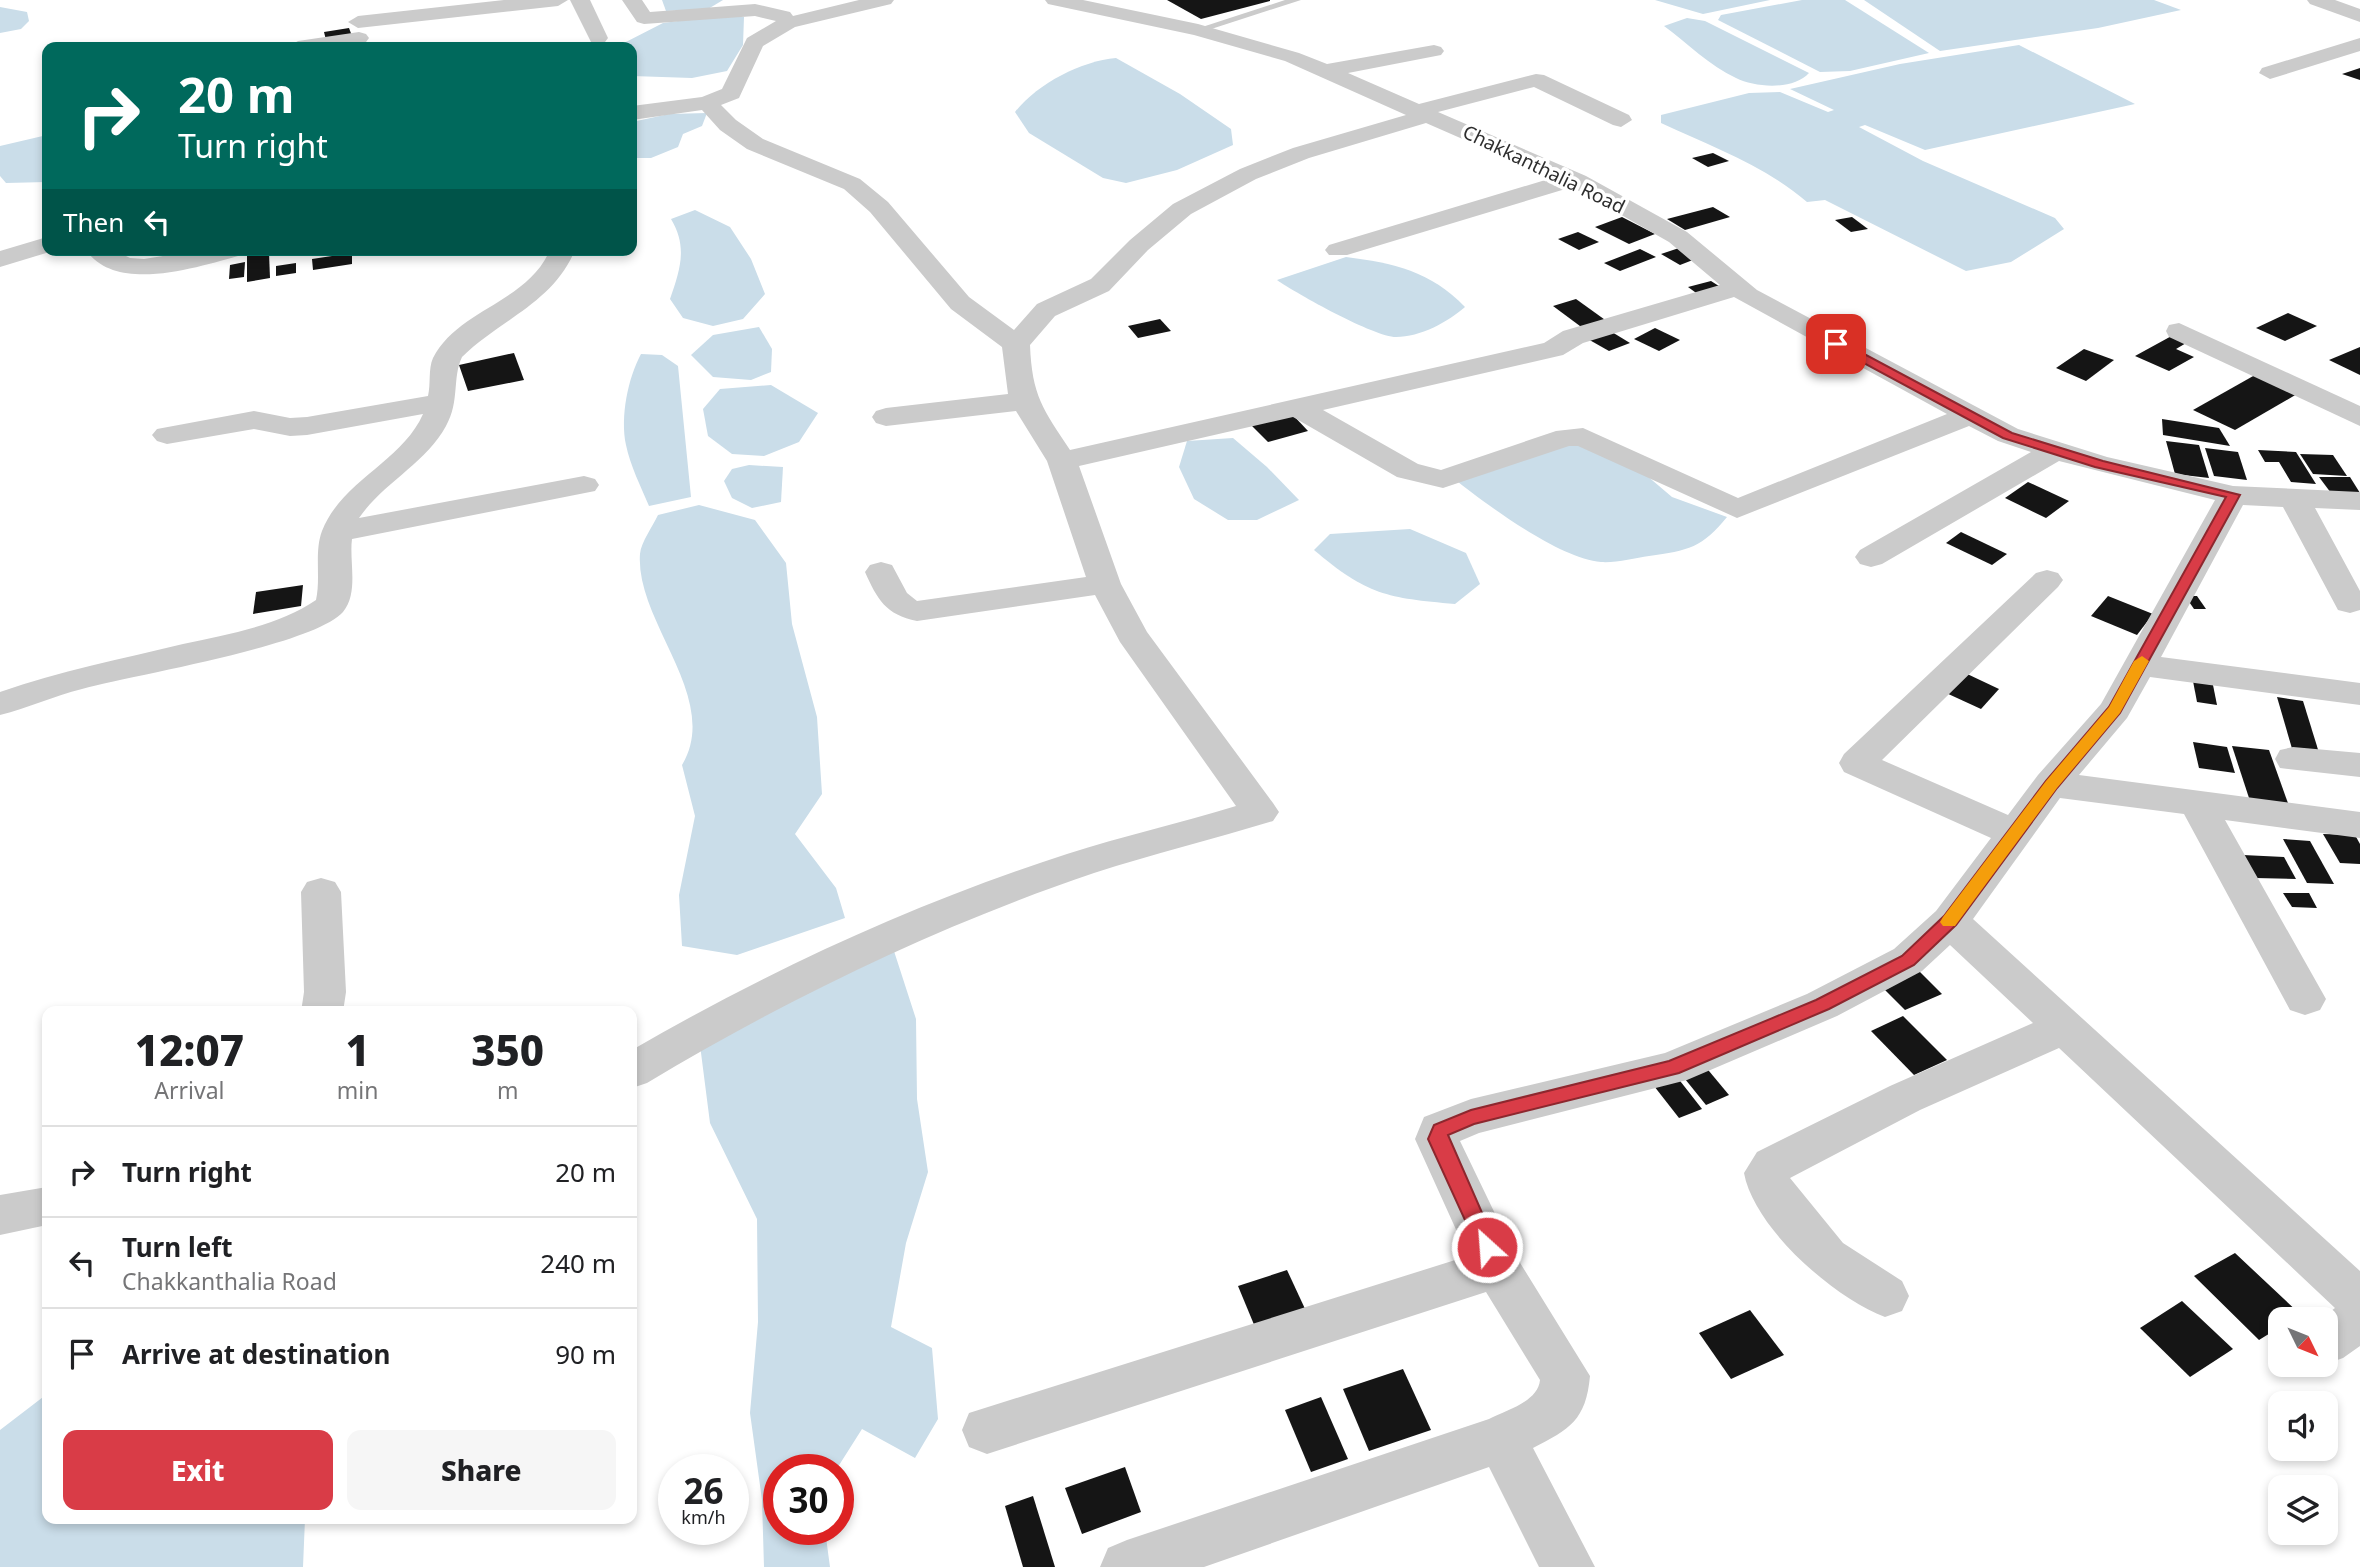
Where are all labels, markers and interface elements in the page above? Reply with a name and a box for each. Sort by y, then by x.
text: 20 m [178,61,295,127]
icon: right [63,70,154,161]
street label: Chakkanthalia Road [1459,118,1629,220]
text: Turn right [178,124,328,167]
icon: left [138,203,176,241]
text: Then [63,204,124,240]
pin [1806,314,1866,374]
icon: arrive [1817,325,1855,363]
text: 12:07 [135,1021,244,1078]
text: 1 [345,1021,370,1078]
text: 350 [471,1021,544,1078]
text: Arrival [154,1074,224,1106]
text: min [337,1074,378,1106]
text: m [497,1074,518,1106]
icon: right [63,1153,101,1191]
text: Turn right [122,1154,252,1190]
text: 20 m [555,1154,616,1190]
position arrow [1450,1210,1524,1284]
text: Turn left [122,1229,233,1265]
icon: left [63,1244,101,1282]
text: 240 m [540,1245,616,1281]
text: Chakkanthalia Road [122,1265,337,1297]
north arrow [2268,1307,2338,1377]
map controls [2268,1307,2338,1545]
icon: arrive [63,1335,101,1373]
text: Arrive at destination [122,1336,391,1372]
text: 90 m [555,1336,616,1372]
button: sound [2268,1391,2338,1461]
button: Exit [63,1430,333,1510]
button: Share [347,1430,616,1510]
speed limit sign: 30 [763,1454,854,1545]
text: 26 [683,1467,724,1514]
button: layers [2268,1475,2338,1545]
text: km/h [681,1505,726,1529]

